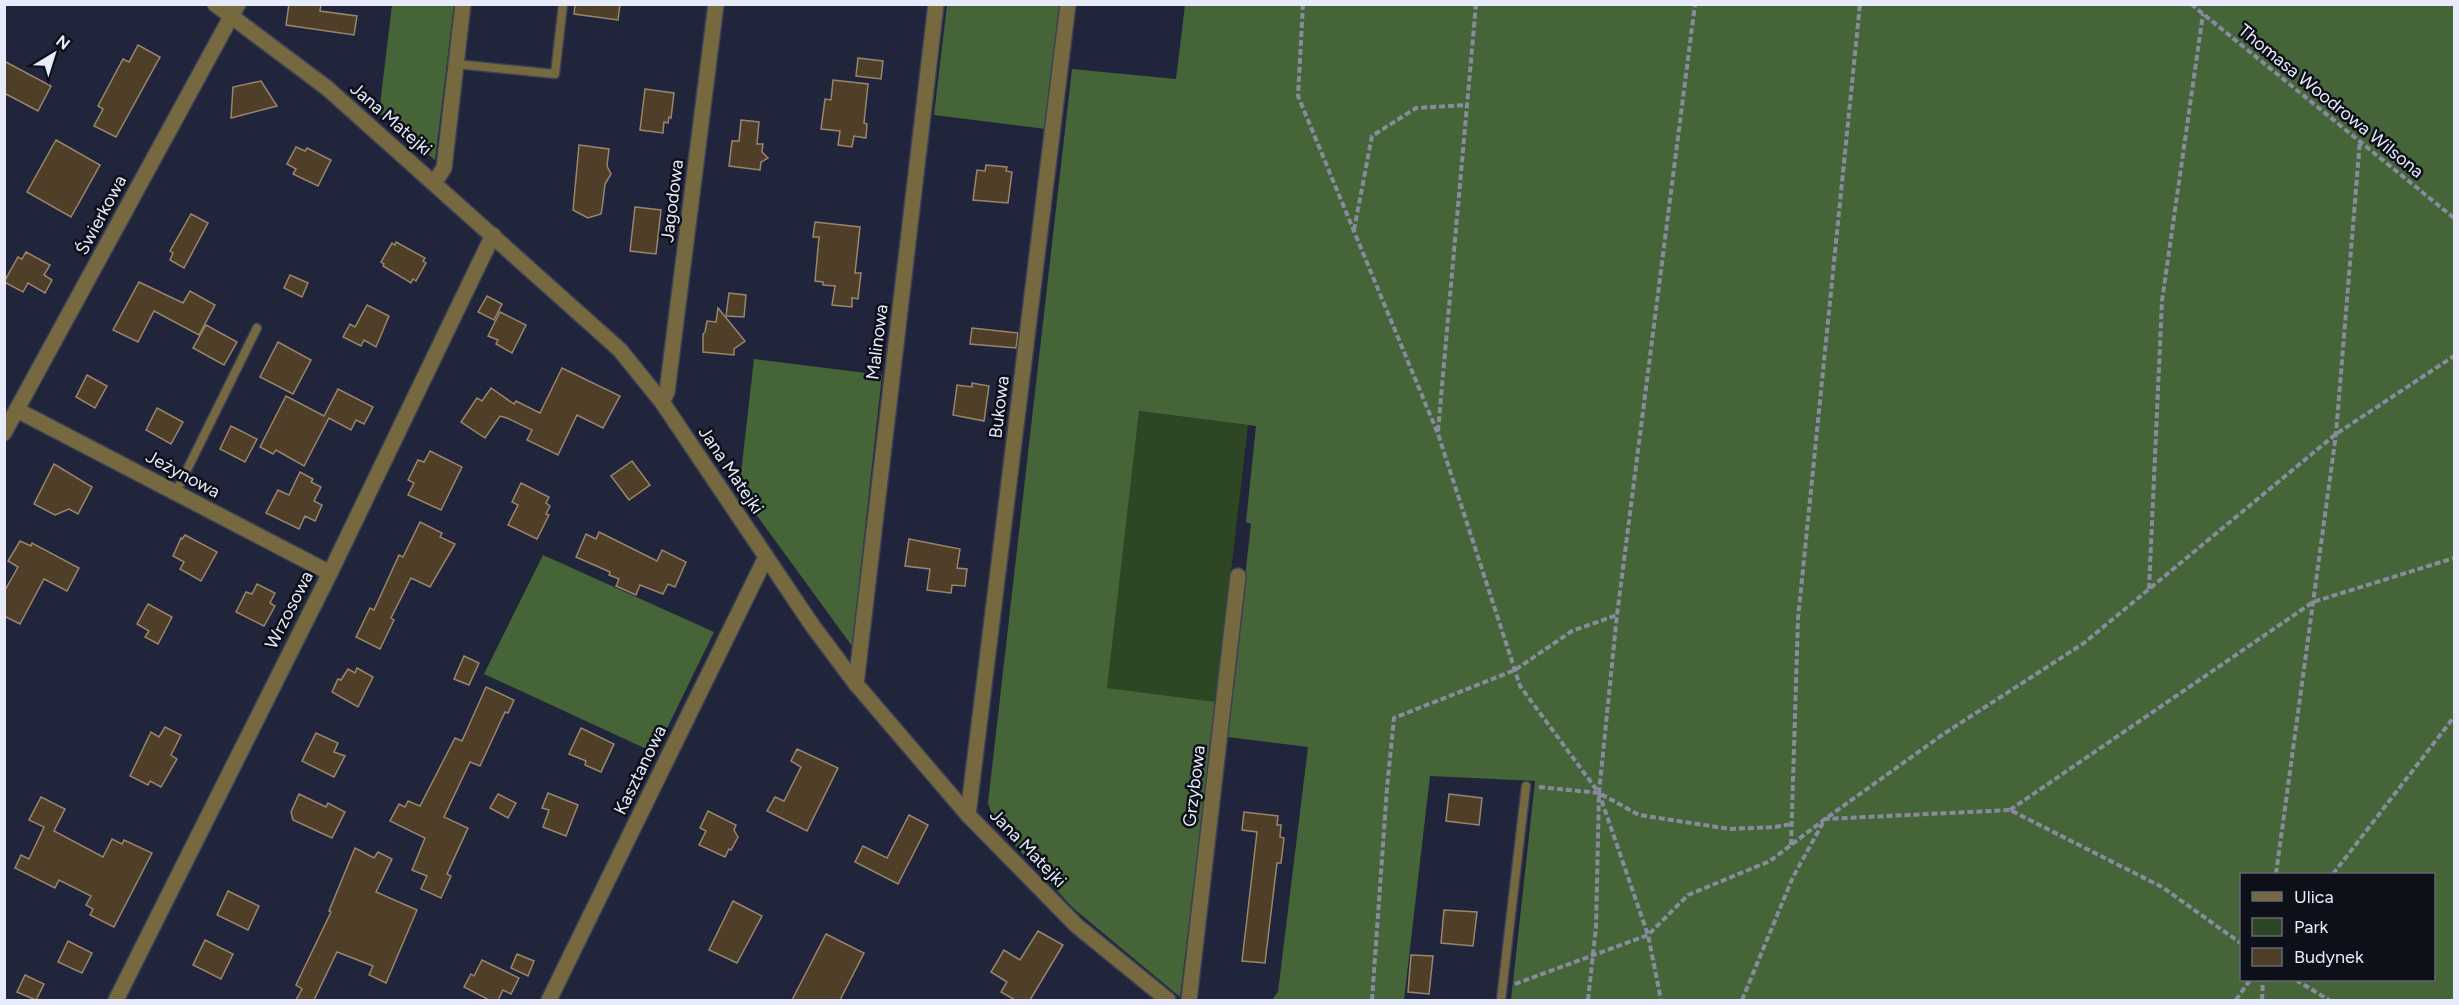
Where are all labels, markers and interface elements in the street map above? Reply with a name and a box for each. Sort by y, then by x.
street label: Thomasa Woodrowa Wilsona [2234,19,2428,183]
north arrow [24,24,84,84]
text: N [52,31,74,54]
street label: Jana Matejki [346,78,436,160]
street label: Jagodowa [656,158,688,244]
street label: Świerkowa [71,171,131,259]
street label: Malinowa [861,303,893,381]
street label: Bukowa [984,374,1014,440]
street label: Jana Matejki [694,422,768,518]
street label: Jeżynowa [142,445,224,503]
street label: Wrzosowa [260,567,318,653]
street label: Kasztanowa [609,722,671,818]
street label: Grzybowa [1178,744,1210,828]
street label: Jana Matejki [985,804,1071,892]
legend [2240,873,2435,981]
text: Ulica [2294,886,2334,908]
text: Park [2294,916,2329,938]
text: Budynek [2294,946,2364,968]

